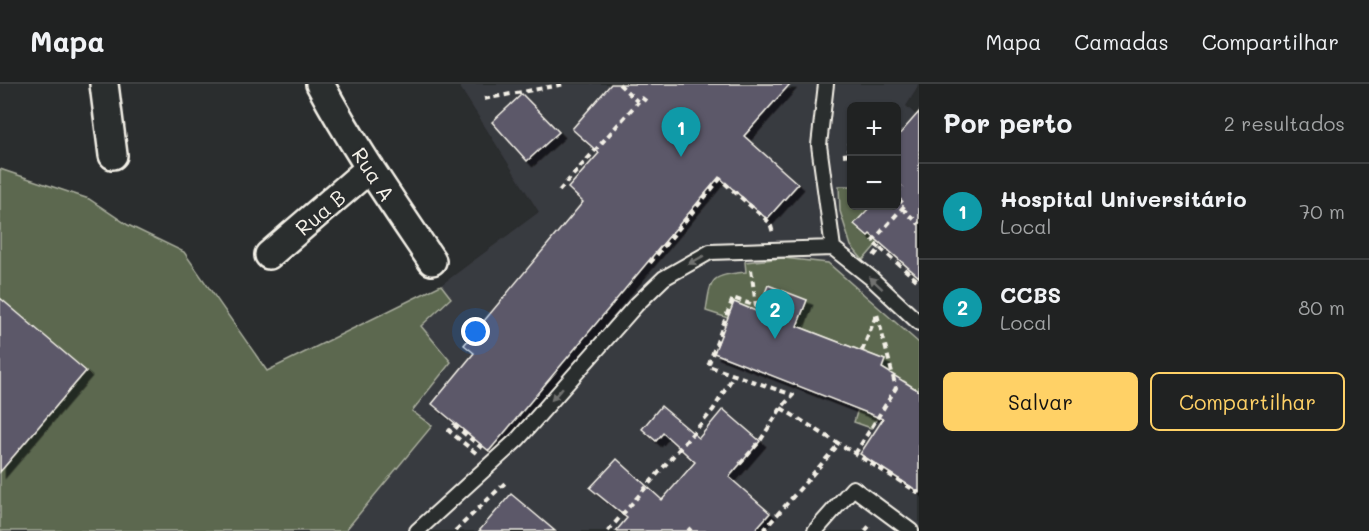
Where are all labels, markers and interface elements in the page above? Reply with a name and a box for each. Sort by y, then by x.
text: Mapa [30,23,105,59]
text: Mapa [985,28,1041,55]
text: Camadas [1074,28,1169,55]
text: Compartilhar [1202,28,1339,55]
map controls [847,102,901,210]
button: + [847,102,901,156]
text: Por perto [943,106,1072,140]
pin: 1 [662,107,700,157]
text: 2 resultados [1224,110,1345,136]
street label: Rua A [347,142,401,206]
button: − [847,156,901,210]
street label: Rua B [289,183,351,241]
text: Hospital Universitário [1000,184,1247,213]
text: 1 [958,198,967,224]
text: 70 m [1299,198,1345,224]
text: Local [1000,213,1052,239]
one-way arrow [687,255,704,265]
one-way arrow [869,276,884,290]
text: CCBS [1000,280,1061,309]
pin: 2 [756,290,794,339]
text: 2 [957,294,968,320]
text: 80 m [1298,294,1345,320]
text: Local [1000,309,1052,335]
your location [461,317,490,346]
button: Salvar [943,372,1138,431]
button: Compartilhar [1150,372,1345,431]
one-way arrow [551,386,564,401]

